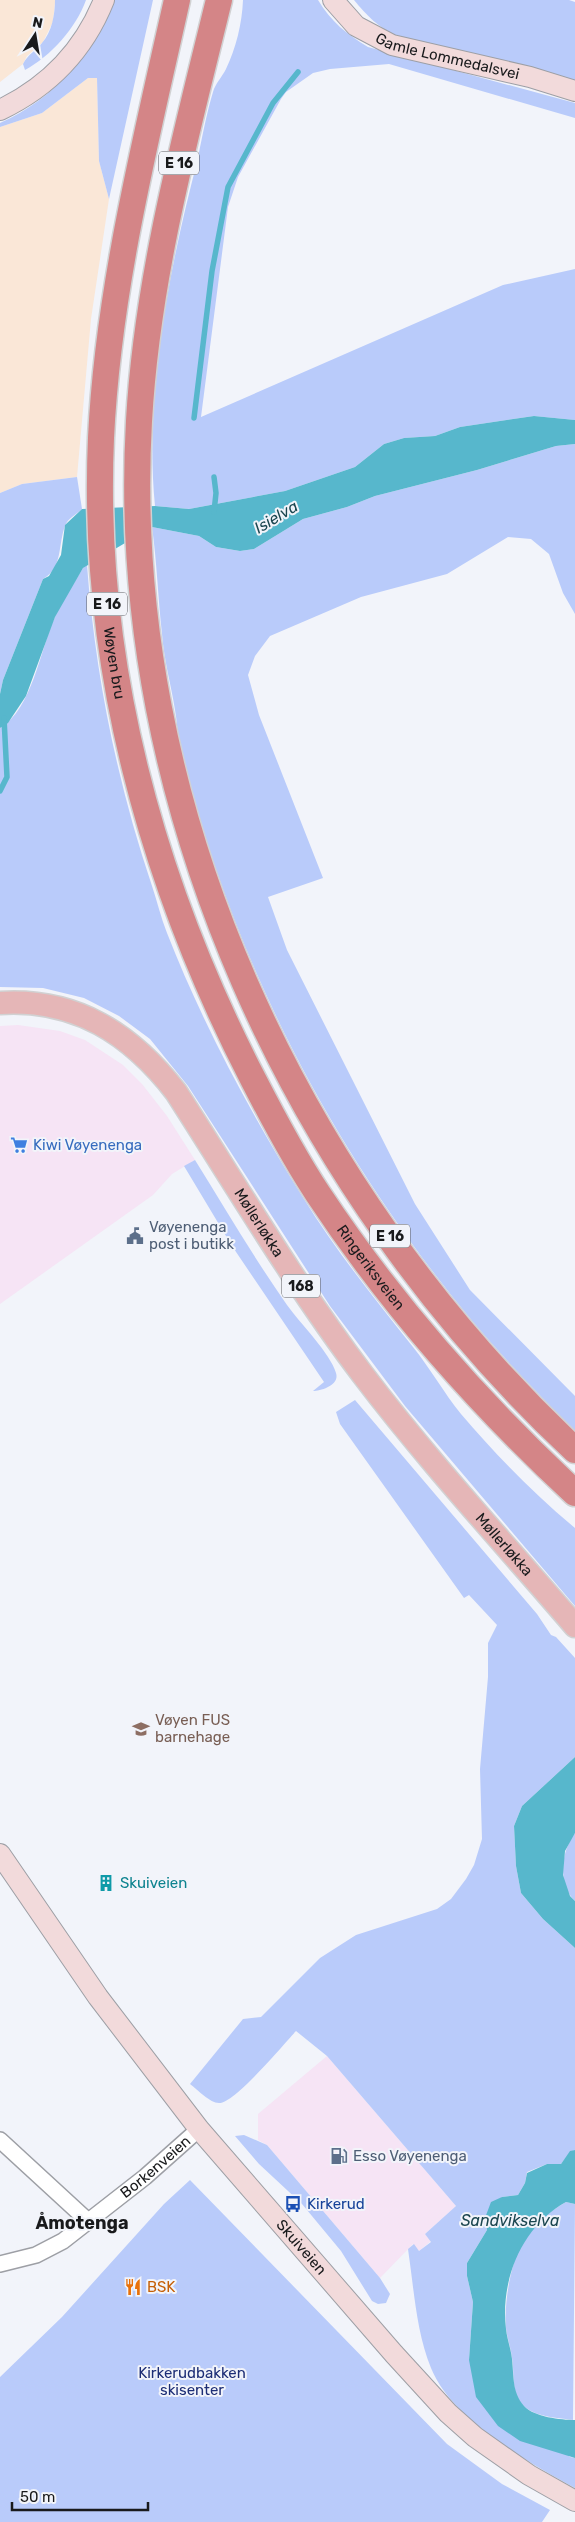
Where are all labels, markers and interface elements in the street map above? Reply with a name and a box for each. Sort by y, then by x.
north arrow [10,10,60,60]
text: N [31,13,44,32]
street label: Gamle Lommedalsvei [372,29,521,83]
road number: E 16 [159,152,199,174]
water label: Isielva [251,497,301,537]
road number: E 16 [87,592,127,616]
street label: Wøyen bru [100,626,129,701]
supermarket icon: Kiwi Vøyenenga [9,1135,29,1155]
place label: Kiwi Vøyenenga [33,1136,142,1154]
street label: Møllerløkka [230,1185,287,1260]
place label: Vøyenenga post i butikk [149,1218,234,1253]
street label: Ringeriksveien [333,1221,409,1314]
road number: E 16 [370,1224,410,1248]
public building icon: Vøyenenga post i butikk [125,1226,145,1246]
road number: 168 [282,1274,320,1298]
street label: Møllerløkka [472,1509,537,1580]
place label: Vøyen FUS barnehage [155,1711,230,1746]
school or university icon: Vøyen FUS barnehage [131,1719,151,1739]
building icon: Skuiveien [96,1873,116,1893]
place label: Skuiveien [120,1874,187,1892]
street label: Borkenveien [117,2132,194,2202]
fuel station icon: Esso Vøyenenga [329,2146,349,2166]
place label: Esso Vøyenenga [353,2147,467,2165]
bus stop icon: Kirkerud [283,2194,303,2214]
place label: Kirkerud [307,2195,365,2213]
district label: Åmotenga [35,2211,129,2234]
water label: Sandvikselva [461,2211,559,2230]
street label: Skuiveien [273,2216,330,2279]
restaurant icon: BSK [123,2277,143,2297]
place label: BSK [147,2278,175,2296]
park label: Kirkerudbakken skisenter [138,2364,246,2399]
scale bar [12,2480,149,2512]
text: 50 m [20,2488,55,2506]

